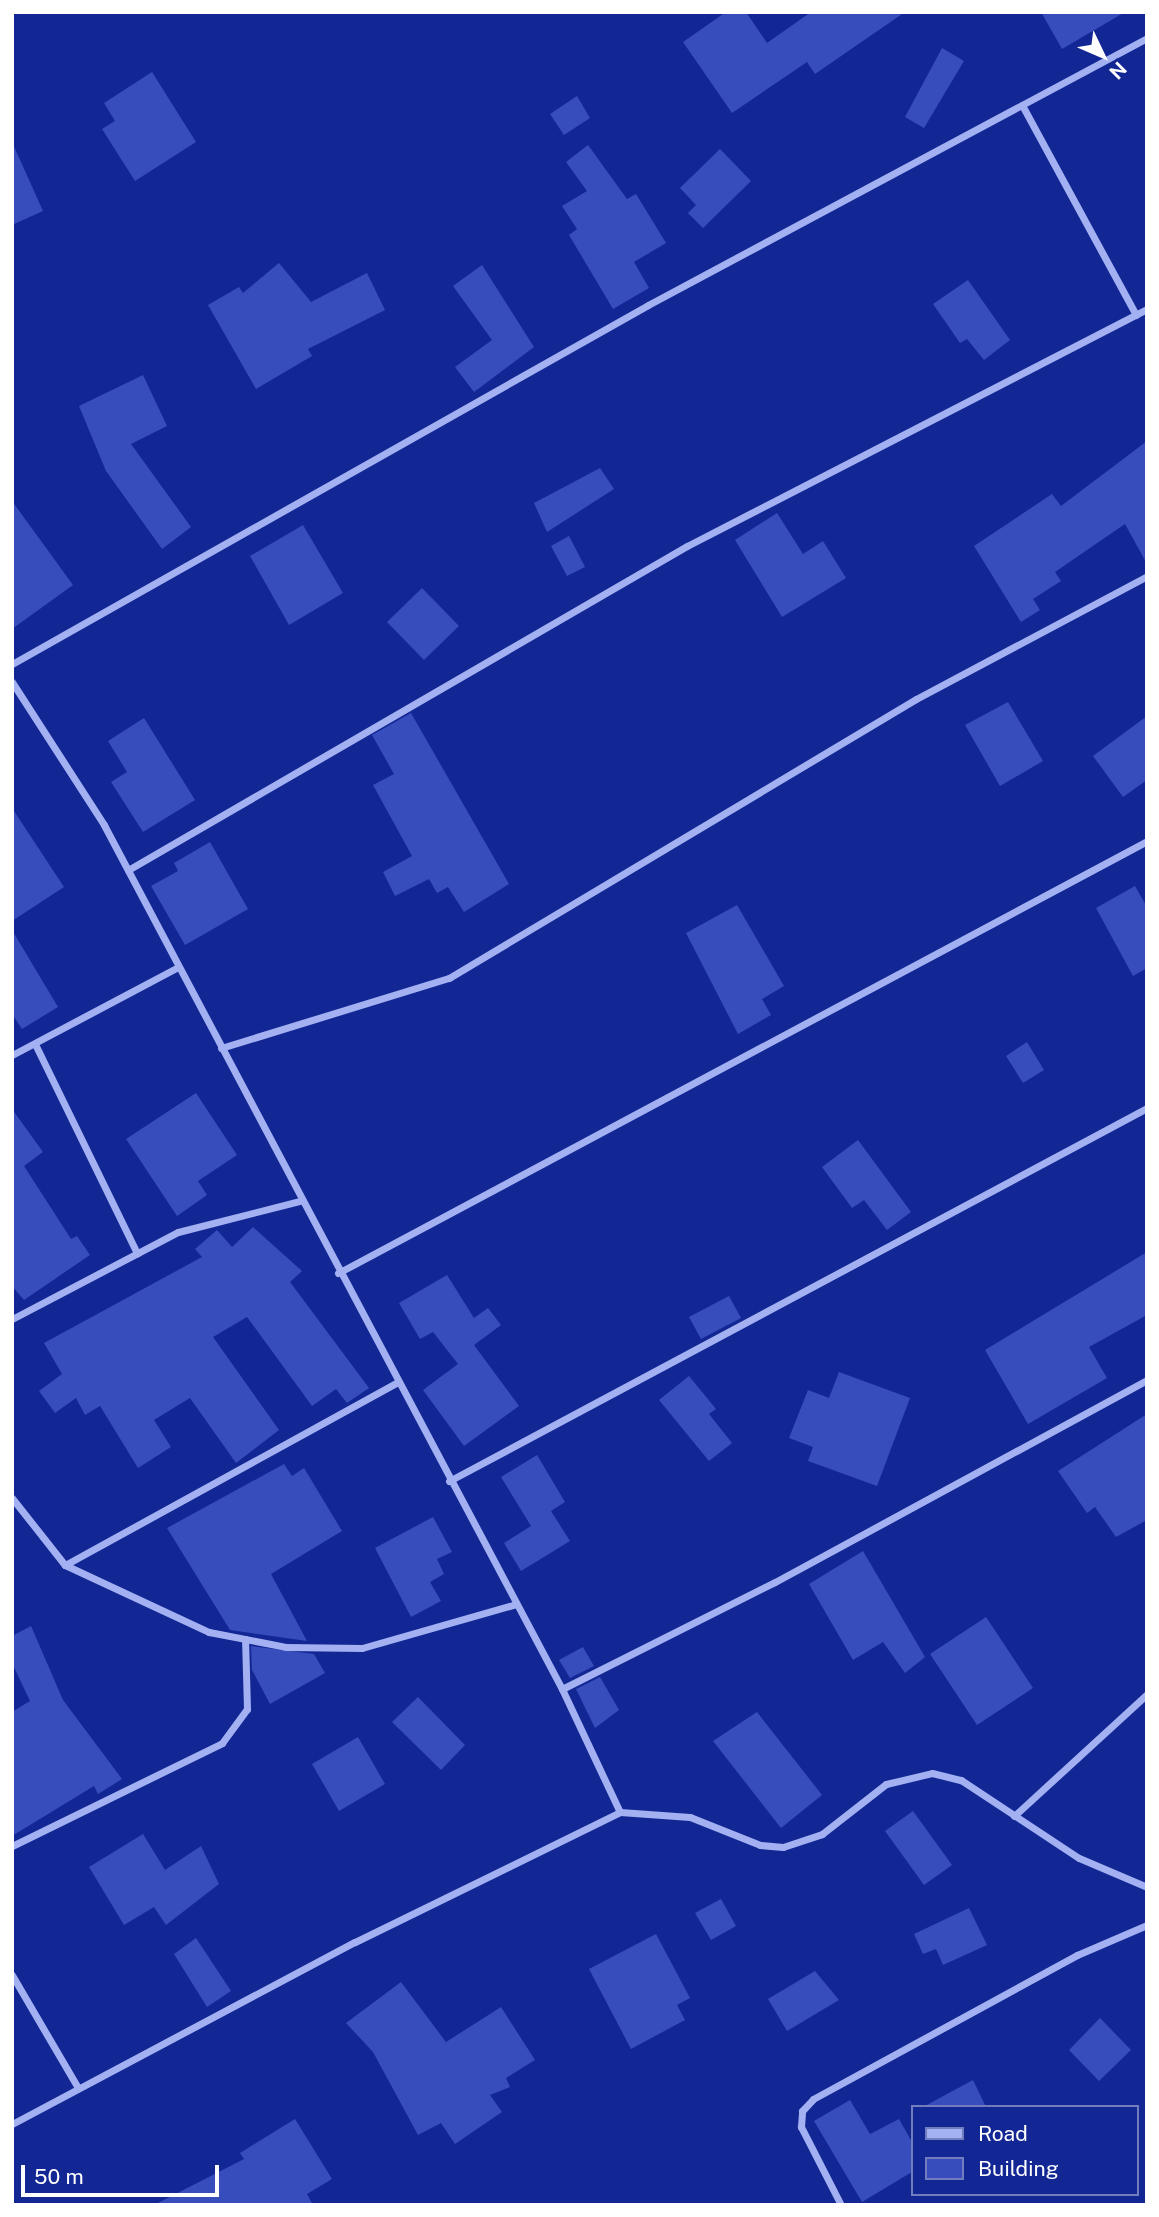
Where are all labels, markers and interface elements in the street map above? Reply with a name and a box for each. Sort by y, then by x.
north arrow [1068,21,1138,91]
text: N [1105,58,1131,84]
legend [911,2105,1138,2196]
text: Road [978,2121,1028,2146]
scale bar [24,2150,222,2194]
text: Building [978,2156,1059,2181]
text: 50 m [34,2164,84,2189]

